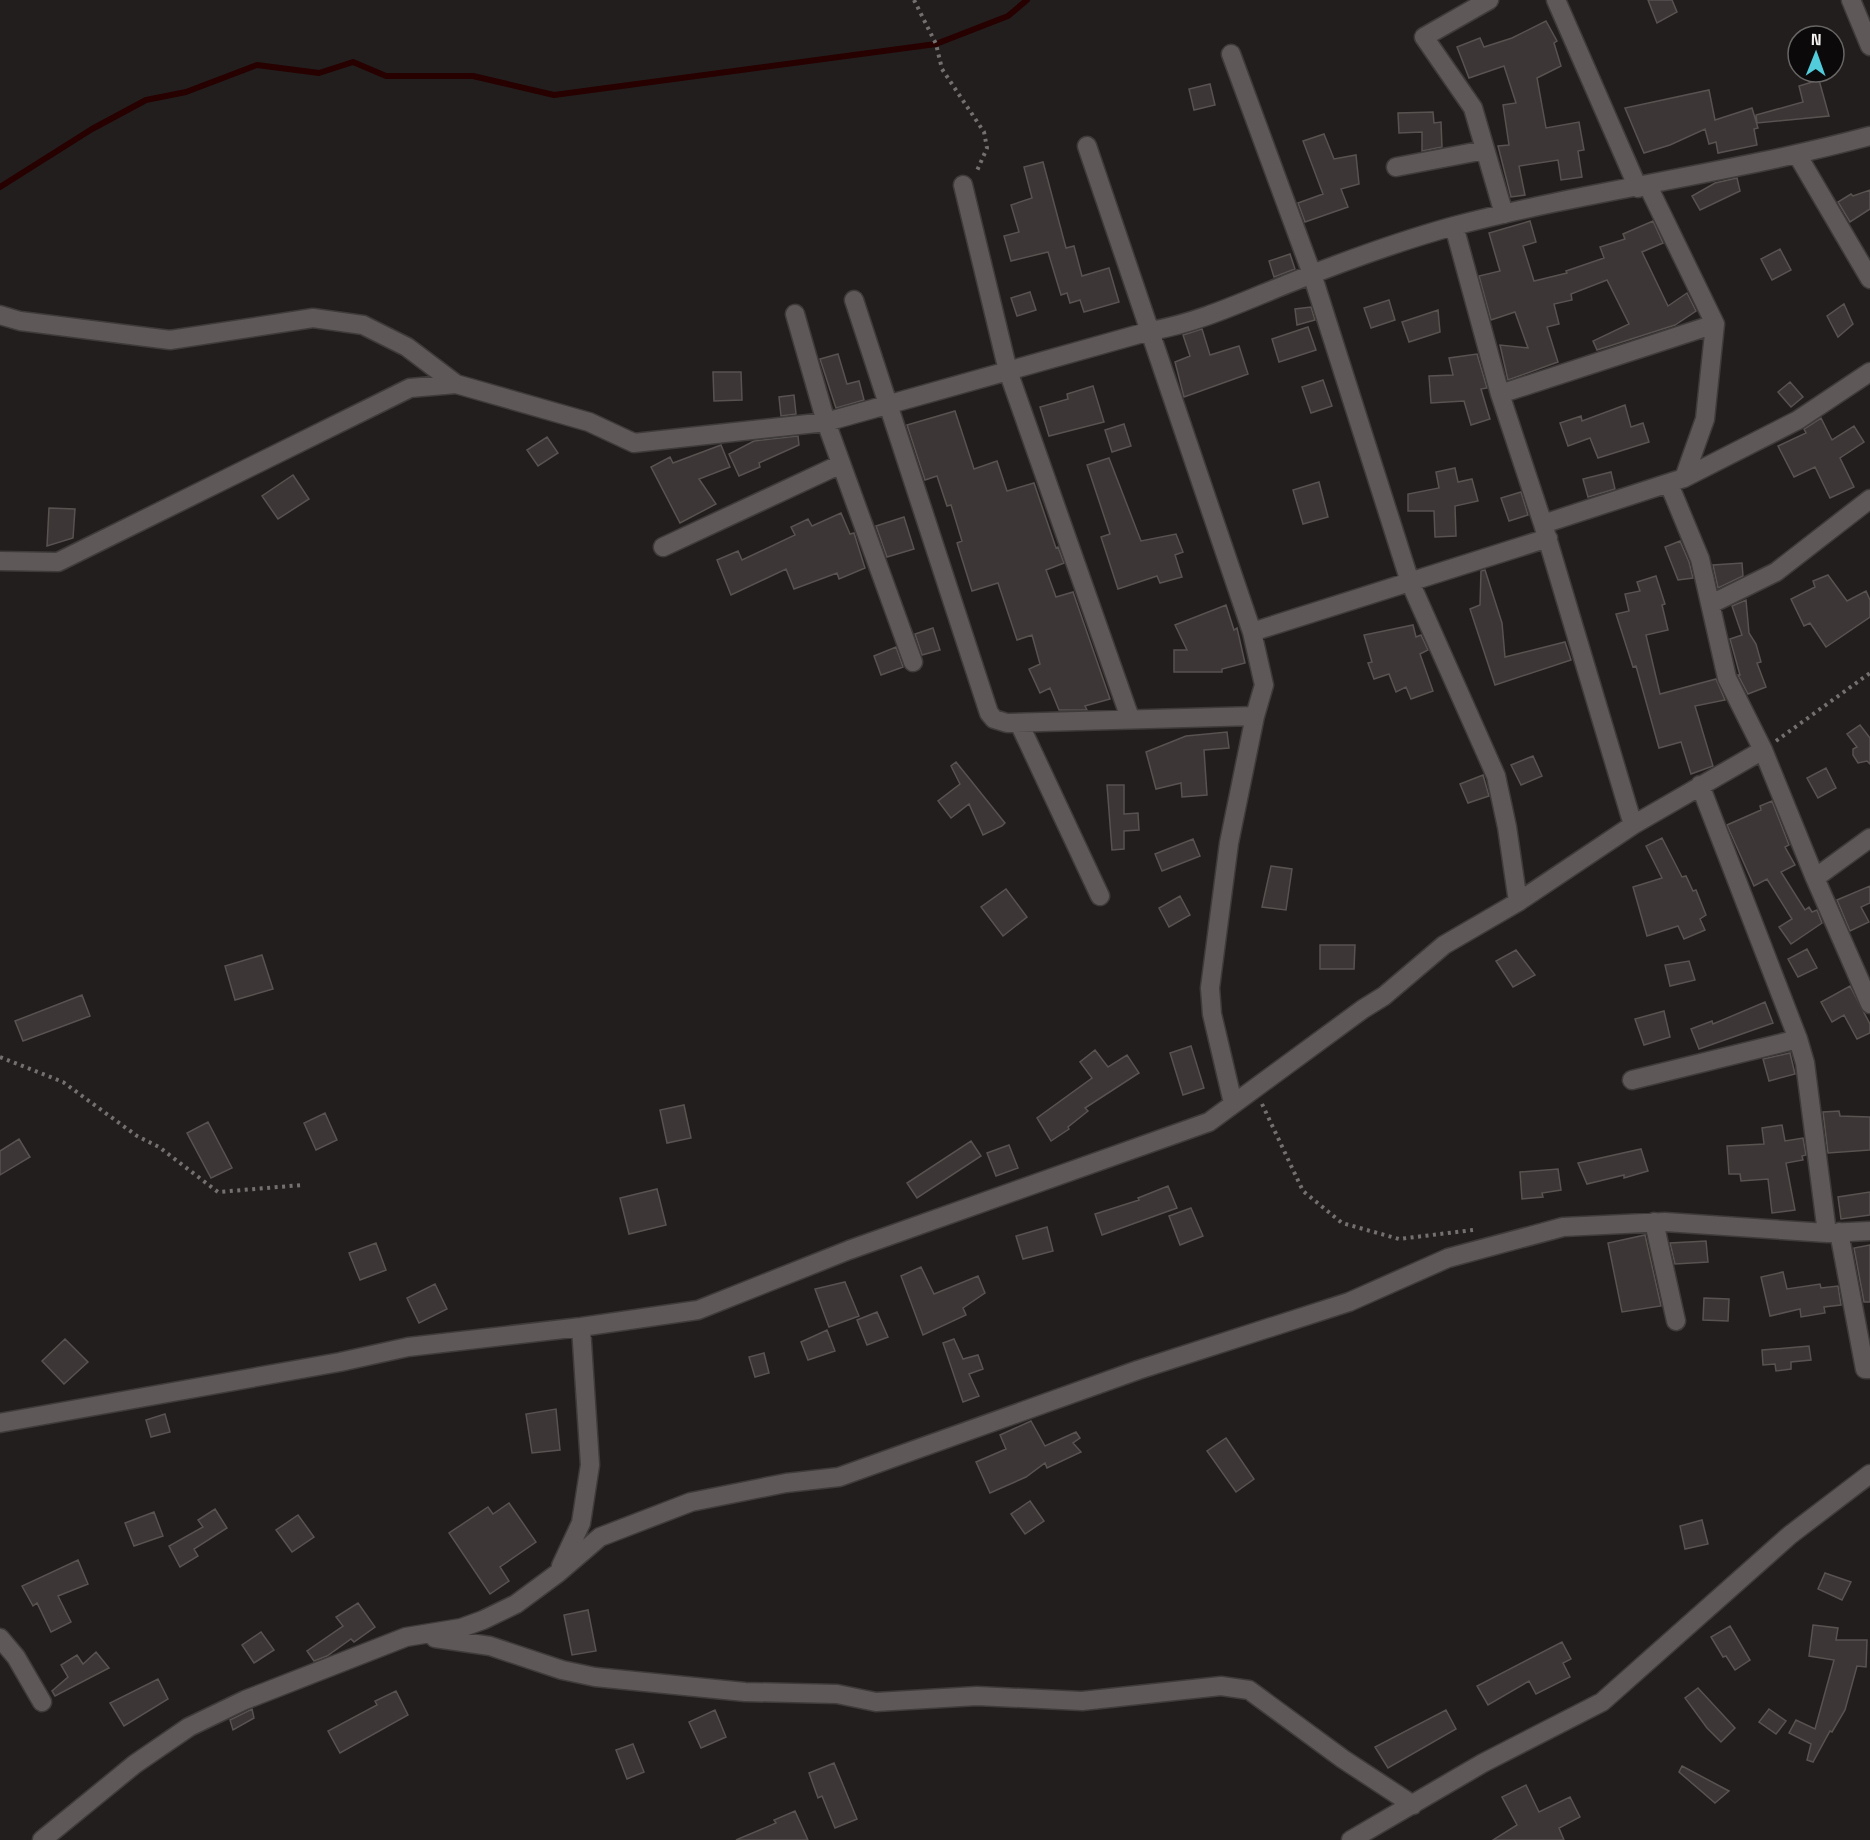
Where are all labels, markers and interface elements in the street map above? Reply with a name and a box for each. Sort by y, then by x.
north arrow [1786,24,1846,84]
text: N [1811,29,1822,50]

